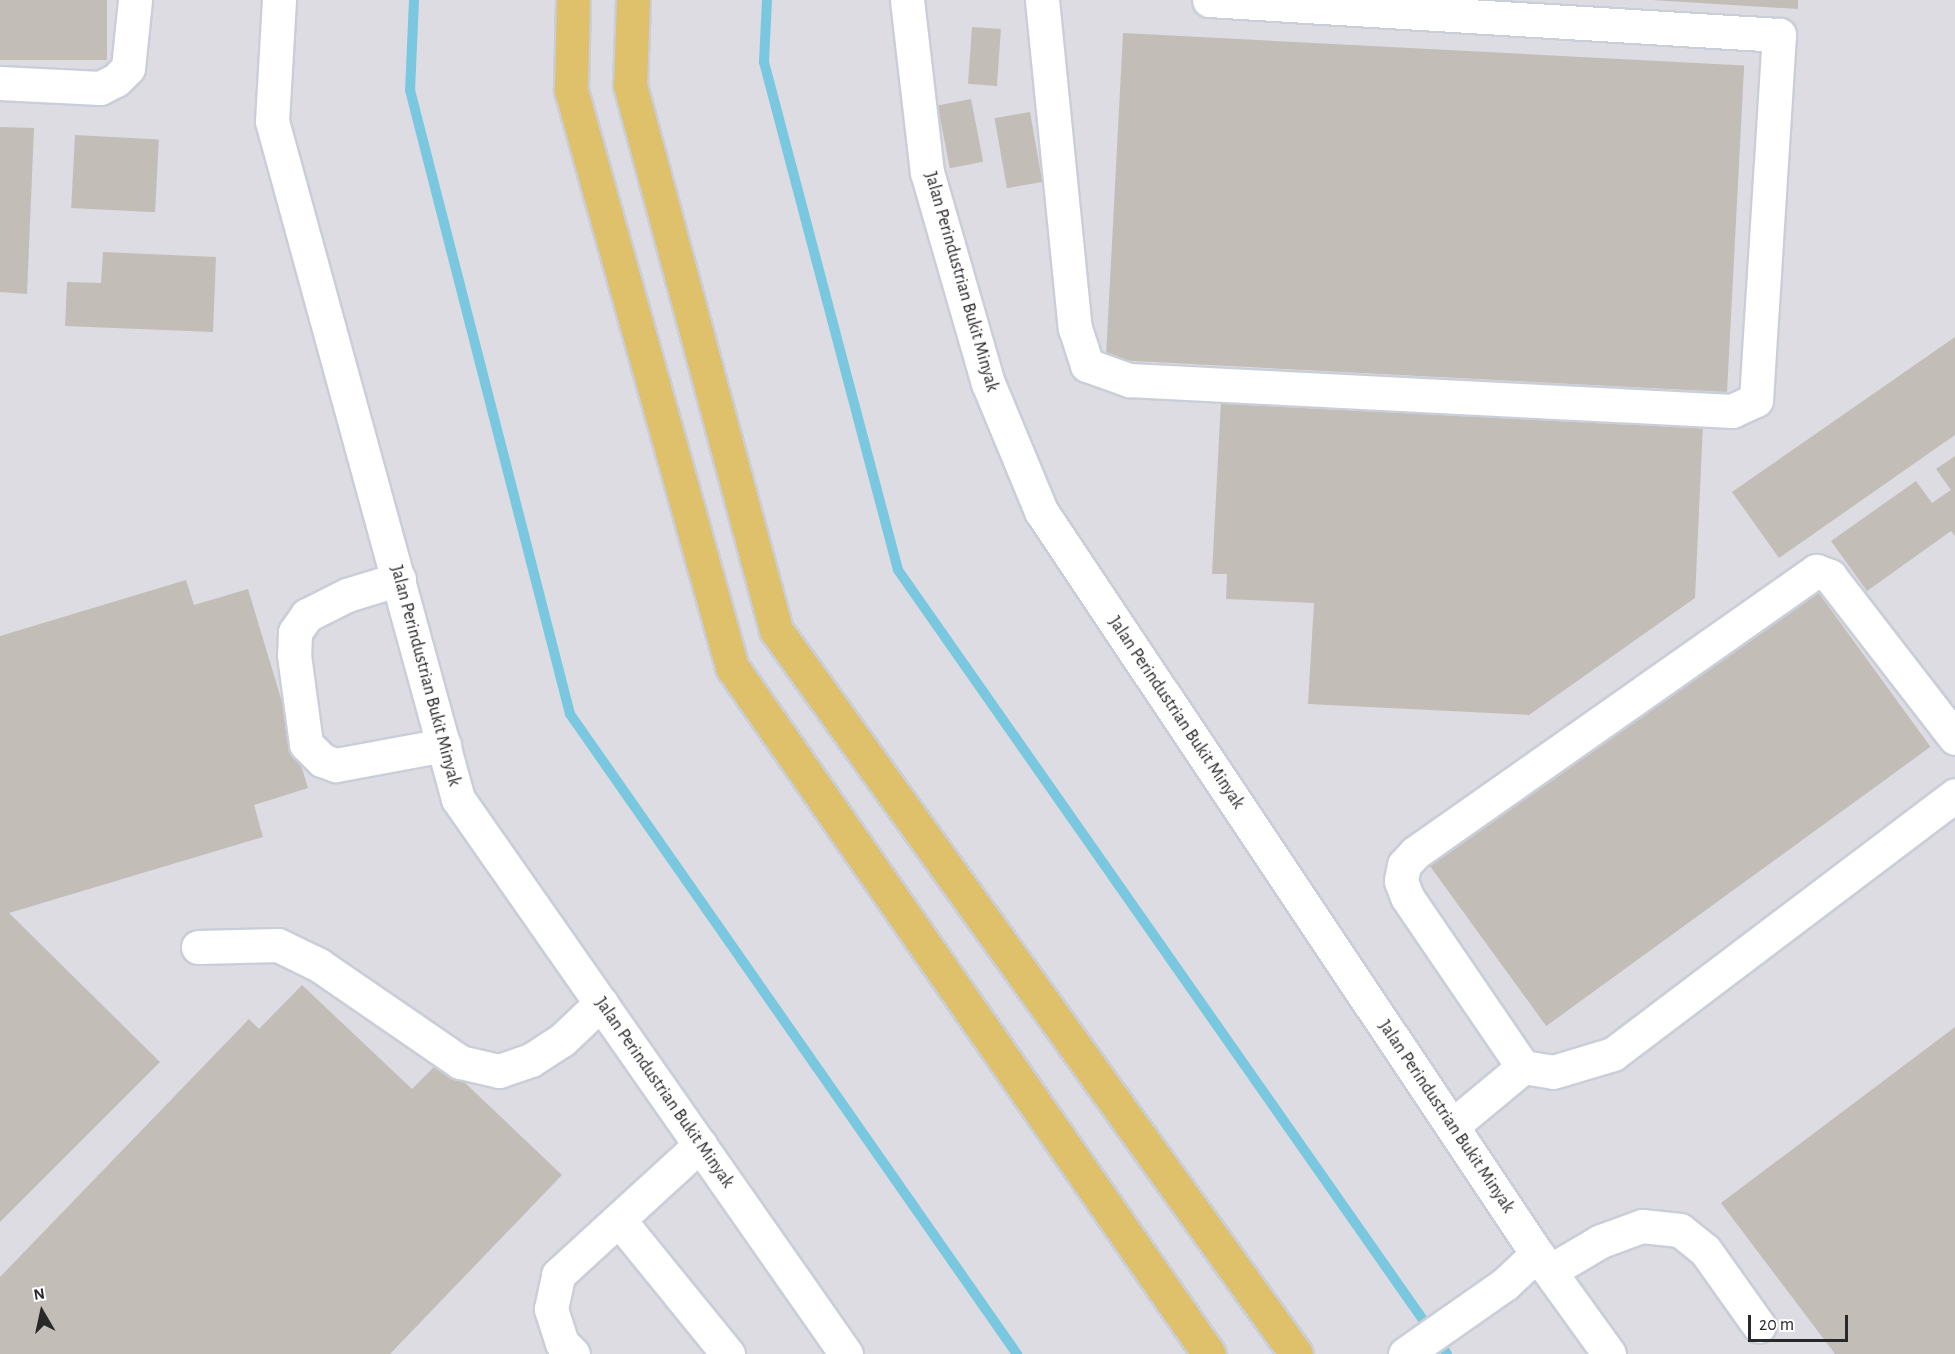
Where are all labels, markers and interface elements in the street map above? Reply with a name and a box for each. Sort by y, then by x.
street label: Jalan Perindustrian Bukit Minyak [919,170,1003,394]
street label: Jalan Perindustrian Bukit Minyak [385,563,465,789]
street label: Jalan Perindustrian Bukit Minyak [1103,613,1249,813]
street label: Jalan Perindustrian Bukit Minyak [590,994,738,1192]
street label: Jalan Perindustrian Bukit Minyak [1373,1017,1519,1217]
north arrow [12,1282,72,1342]
text: N [32,1285,46,1303]
scale bar [1751,1303,1852,1341]
text: 20 m [1759,1316,1794,1334]

